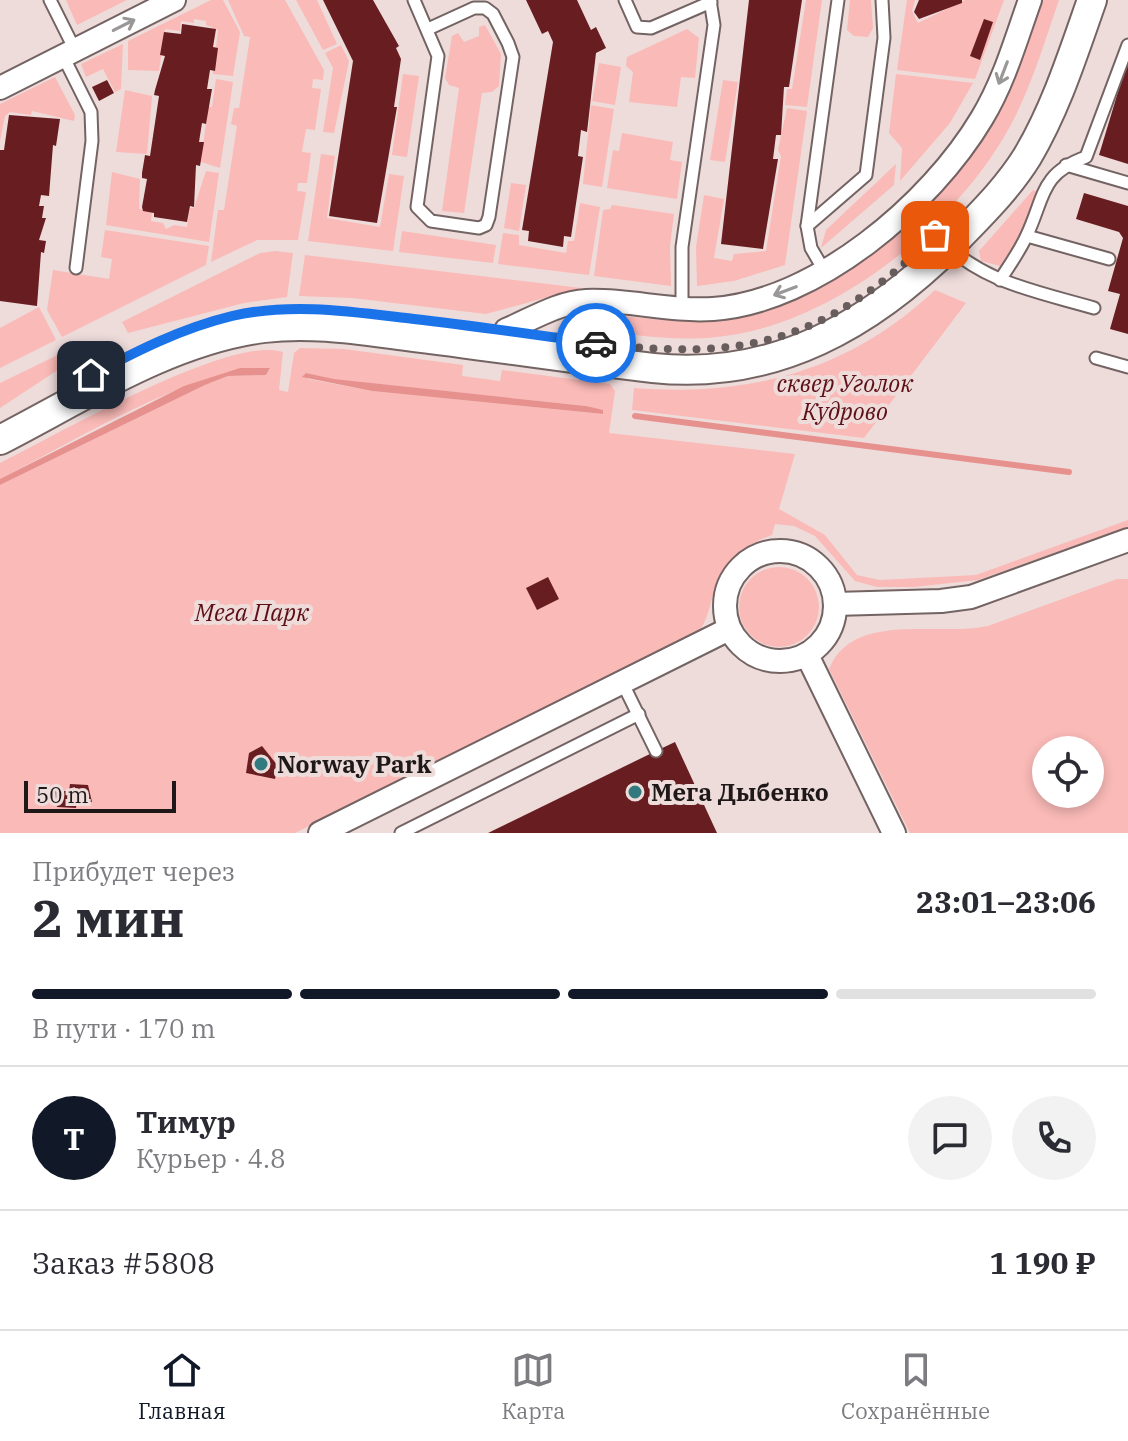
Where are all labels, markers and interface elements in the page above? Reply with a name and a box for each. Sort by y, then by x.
one-way arrow [112,17,136,32]
one-way arrow [995,60,1009,85]
pin [901,201,969,269]
icon: bag [913,213,957,257]
one-way arrow [773,285,798,299]
courier [556,303,636,383]
icon: car [574,321,618,365]
pin [57,341,125,409]
icon: home [69,353,113,397]
park label: сквер Уголок Кудрово [777,367,914,427]
park label: Мега Парк [194,596,310,628]
map controls [1032,736,1104,808]
button: locate [1032,736,1104,808]
place label: Norway Park [277,748,432,780]
marker: Norway Park [252,755,270,773]
place label: Мега Дыбенко [651,776,829,808]
scale bar [24,777,176,813]
text: 50 m [36,780,88,809]
marker: Мега Дыбенко [626,783,644,801]
text: Прибудет через [32,854,235,888]
text: 23:01–23:06 [916,882,1096,921]
text: 2 мин [32,884,185,951]
text: В пути · 170 m [32,1011,216,1045]
button: chat [908,1096,992,1180]
button: phone [1012,1096,1096,1180]
text: Тимур [136,1102,236,1141]
text: Т [63,1119,85,1158]
text: Курьер · 4.8 [136,1141,286,1175]
text: Заказ #5808 [32,1243,215,1282]
text: 1 190 ₽ [990,1243,1096,1282]
tab: Главная [138,1348,226,1425]
tab: Карта [501,1348,565,1425]
tab: Сохранённые [841,1348,990,1425]

